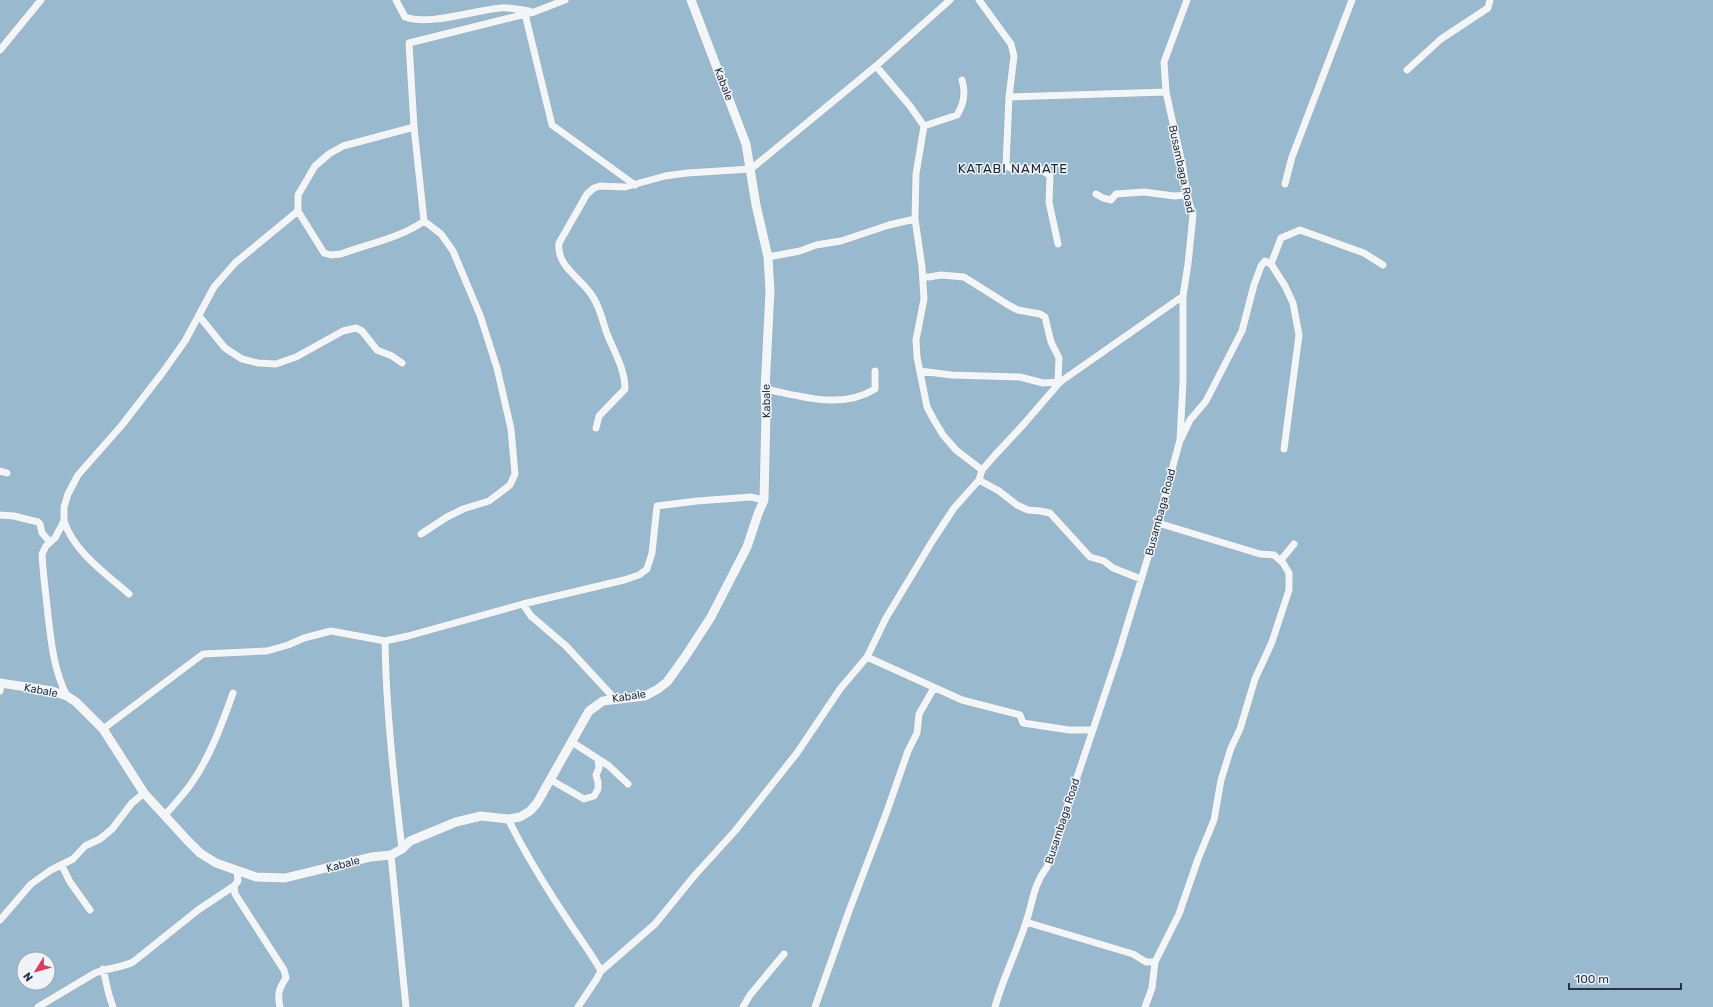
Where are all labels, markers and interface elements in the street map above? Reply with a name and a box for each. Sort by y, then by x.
street label: Kabale [711,66,736,102]
street label: Busambaga Road [1166,124,1197,214]
district label: KATABI NAMATE [958,161,1068,176]
street label: Kabale [760,384,773,418]
street label: Busambaga Road [1143,467,1178,557]
street label: Kabale [23,681,59,700]
street label: Kabale [611,687,647,706]
street label: Busambaga Road [1042,777,1082,866]
street label: Kabale [325,854,361,875]
north arrow [16,951,56,991]
scale bar [1569,965,1681,991]
text: N [21,970,36,984]
text: 100 m [1575,972,1609,986]

